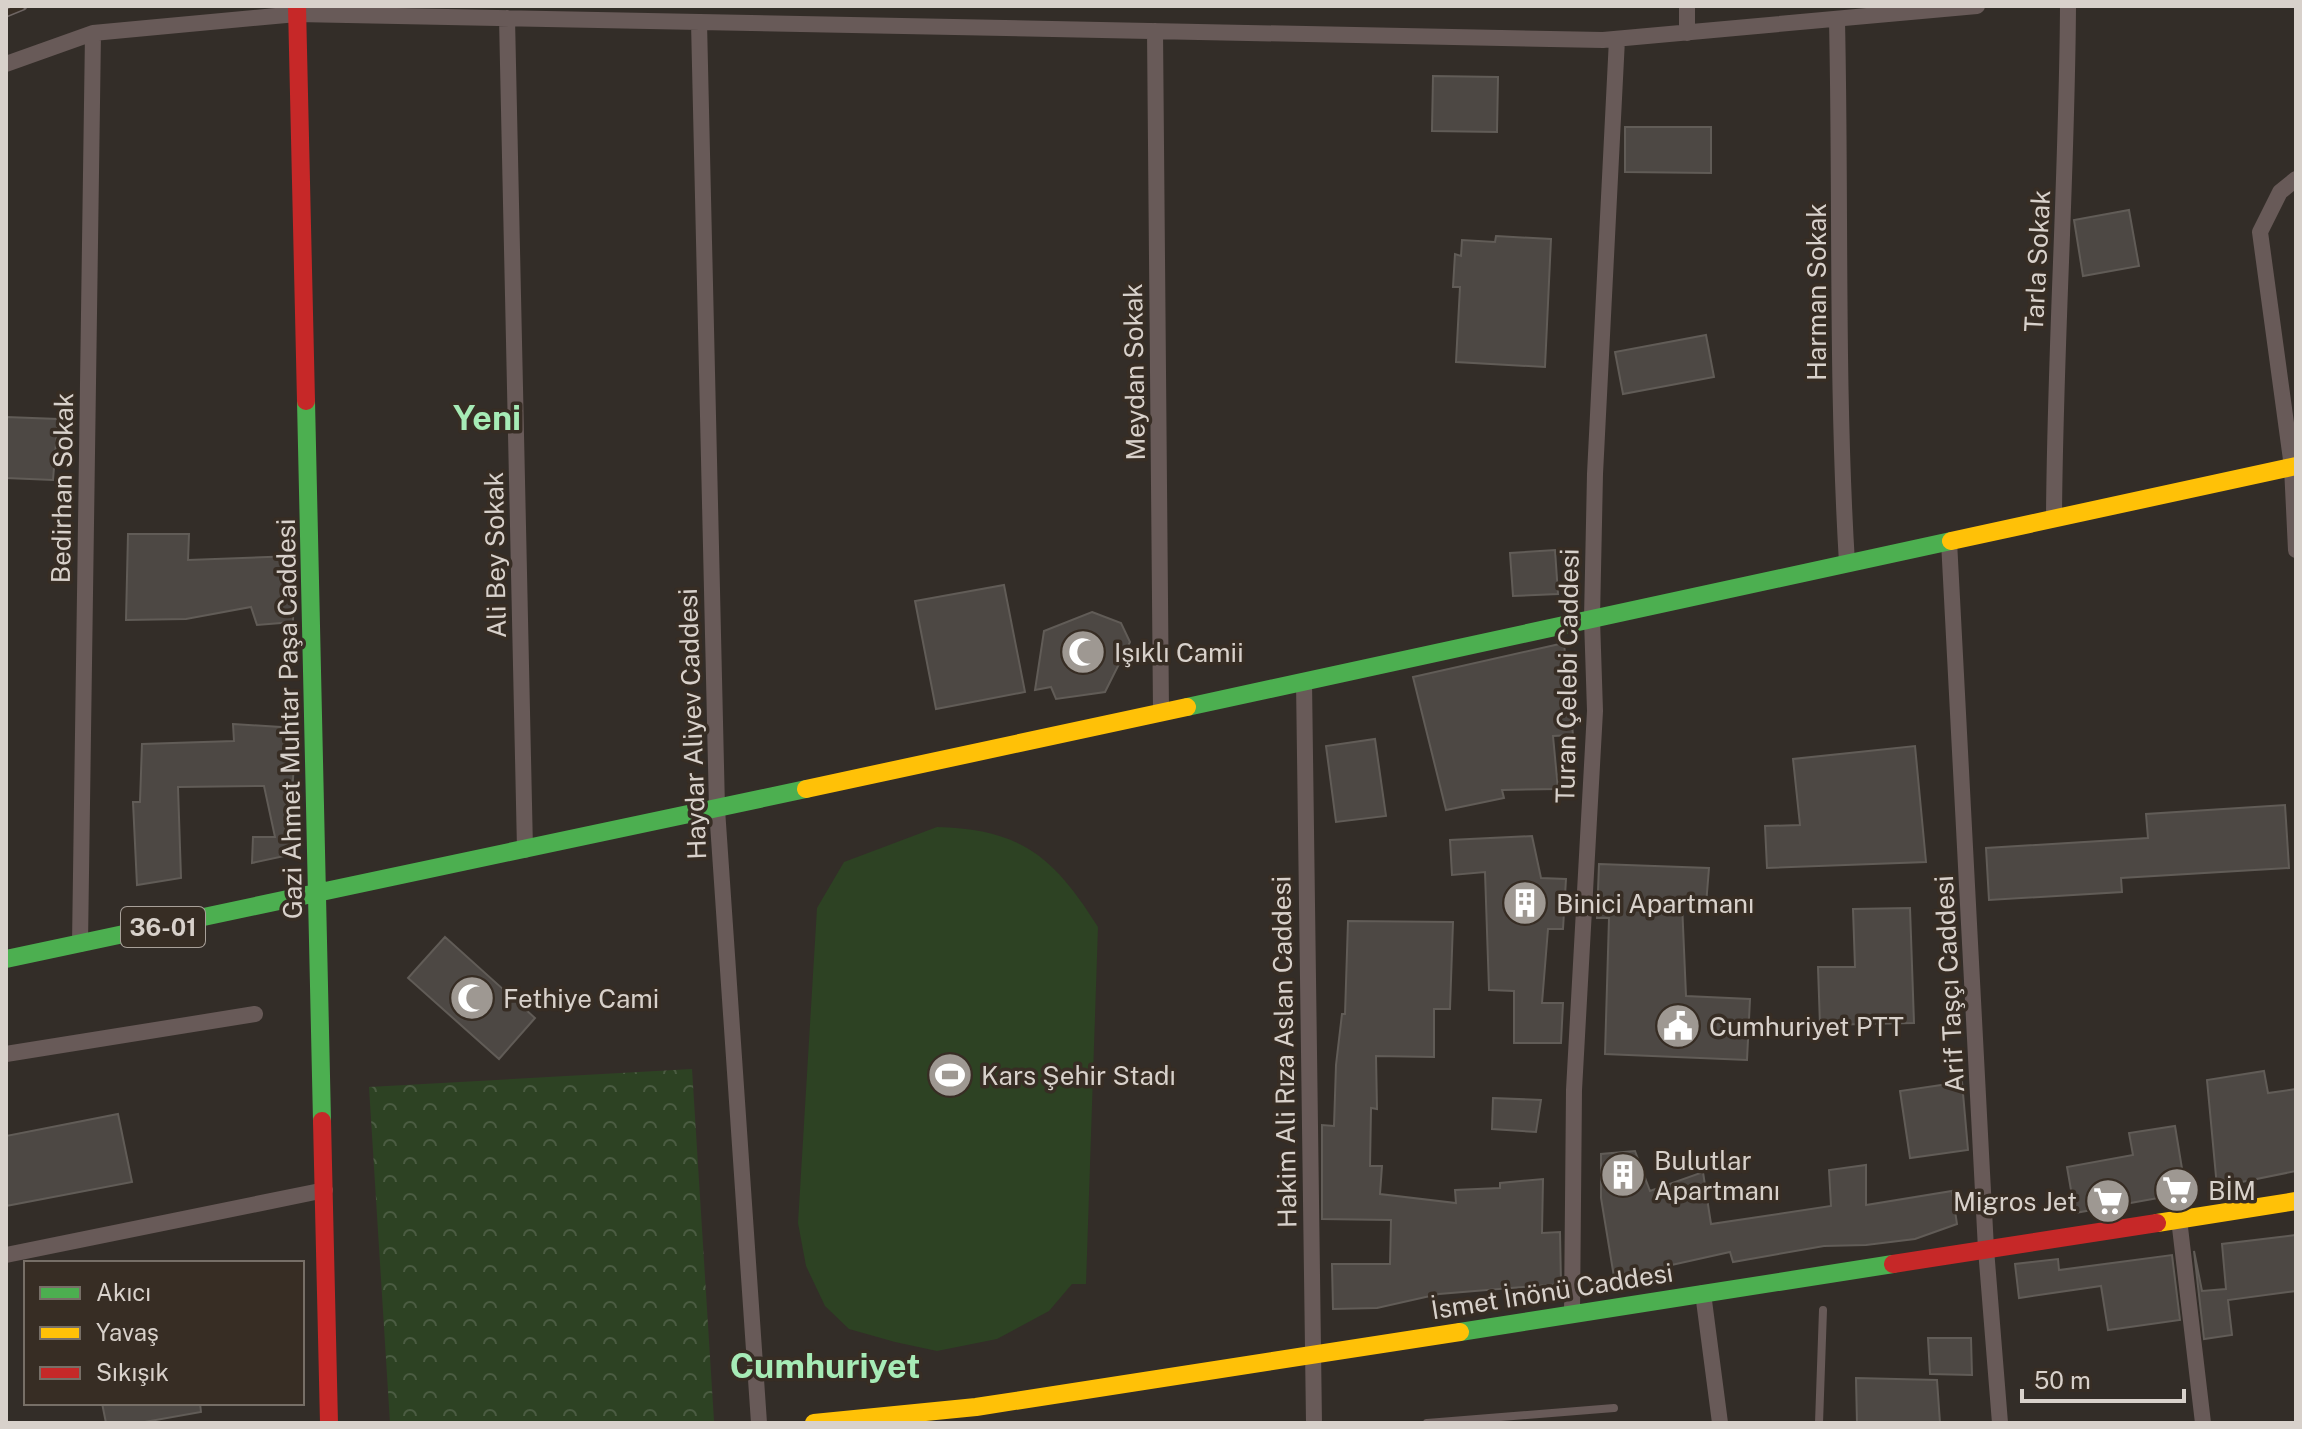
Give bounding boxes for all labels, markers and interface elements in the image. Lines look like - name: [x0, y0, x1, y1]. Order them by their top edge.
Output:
- street label: Tarla Sokak: [2018, 189, 2056, 333]
- street label: Harman Sokak: [1801, 203, 1832, 381]
- street label: Meydan Sokak: [1117, 283, 1151, 461]
- street label: Bedirhan Sokak: [45, 392, 79, 584]
- district label: Yeni: [453, 398, 521, 438]
- street label: Ali Bey Sokak: [478, 471, 512, 639]
- street label: Gazi Ahmet Muhtar Paşa Caddesi: [270, 518, 308, 920]
- street label: Turan Çelebi Caddesi: [1549, 548, 1585, 804]
- street label: Haydar Aliyev Caddesi: [672, 588, 712, 860]
- mosque icon: Işıklı Camii: [1059, 628, 1107, 676]
- place label: Işıklı Camii: [1114, 637, 1244, 668]
- street label: Arif Taşçı Caddesi: [1928, 875, 1970, 1093]
- street label: Hakim Ali Rıza Aslan Caddesi: [1265, 876, 1303, 1228]
- building icon: Binici Apartmanı: [1501, 879, 1549, 927]
- place label: Binici Apartmanı: [1556, 888, 1754, 919]
- road number: 36-01: [121, 907, 205, 947]
- mosque icon: Fethiye Cami: [448, 974, 496, 1022]
- place label: Fethiye Cami: [503, 983, 659, 1014]
- public building icon: Cumhuriyet PTT: [1654, 1002, 1702, 1050]
- place label: Cumhuriyet PTT: [1709, 1011, 1904, 1042]
- sports icon: Kars Şehir Stadı: [926, 1051, 974, 1099]
- place label: Kars Şehir Stadı: [981, 1060, 1176, 1091]
- place label: Bulutlar Apartmanı: [1654, 1145, 1780, 1206]
- building icon: Bulutlar Apartmanı: [1599, 1151, 1647, 1199]
- supermarket icon: BİM: [2153, 1166, 2201, 1214]
- place label: BİM: [2208, 1175, 2256, 1206]
- supermarket icon: Migros Jet: [2084, 1177, 2132, 1225]
- place label: Migros Jet: [1953, 1186, 2077, 1217]
- street label: İsmet İnönü Caddesi: [1429, 1257, 1675, 1325]
- legend: [24, 1261, 304, 1405]
- text: Akıcı: [96, 1278, 151, 1306]
- text: Yavaş: [96, 1318, 159, 1346]
- district label: Cumhuriyet: [730, 1346, 920, 1386]
- scale bar: [2022, 1353, 2184, 1403]
- text: Sıkışık: [96, 1358, 169, 1386]
- text: 50 m: [2034, 1366, 2091, 1394]

